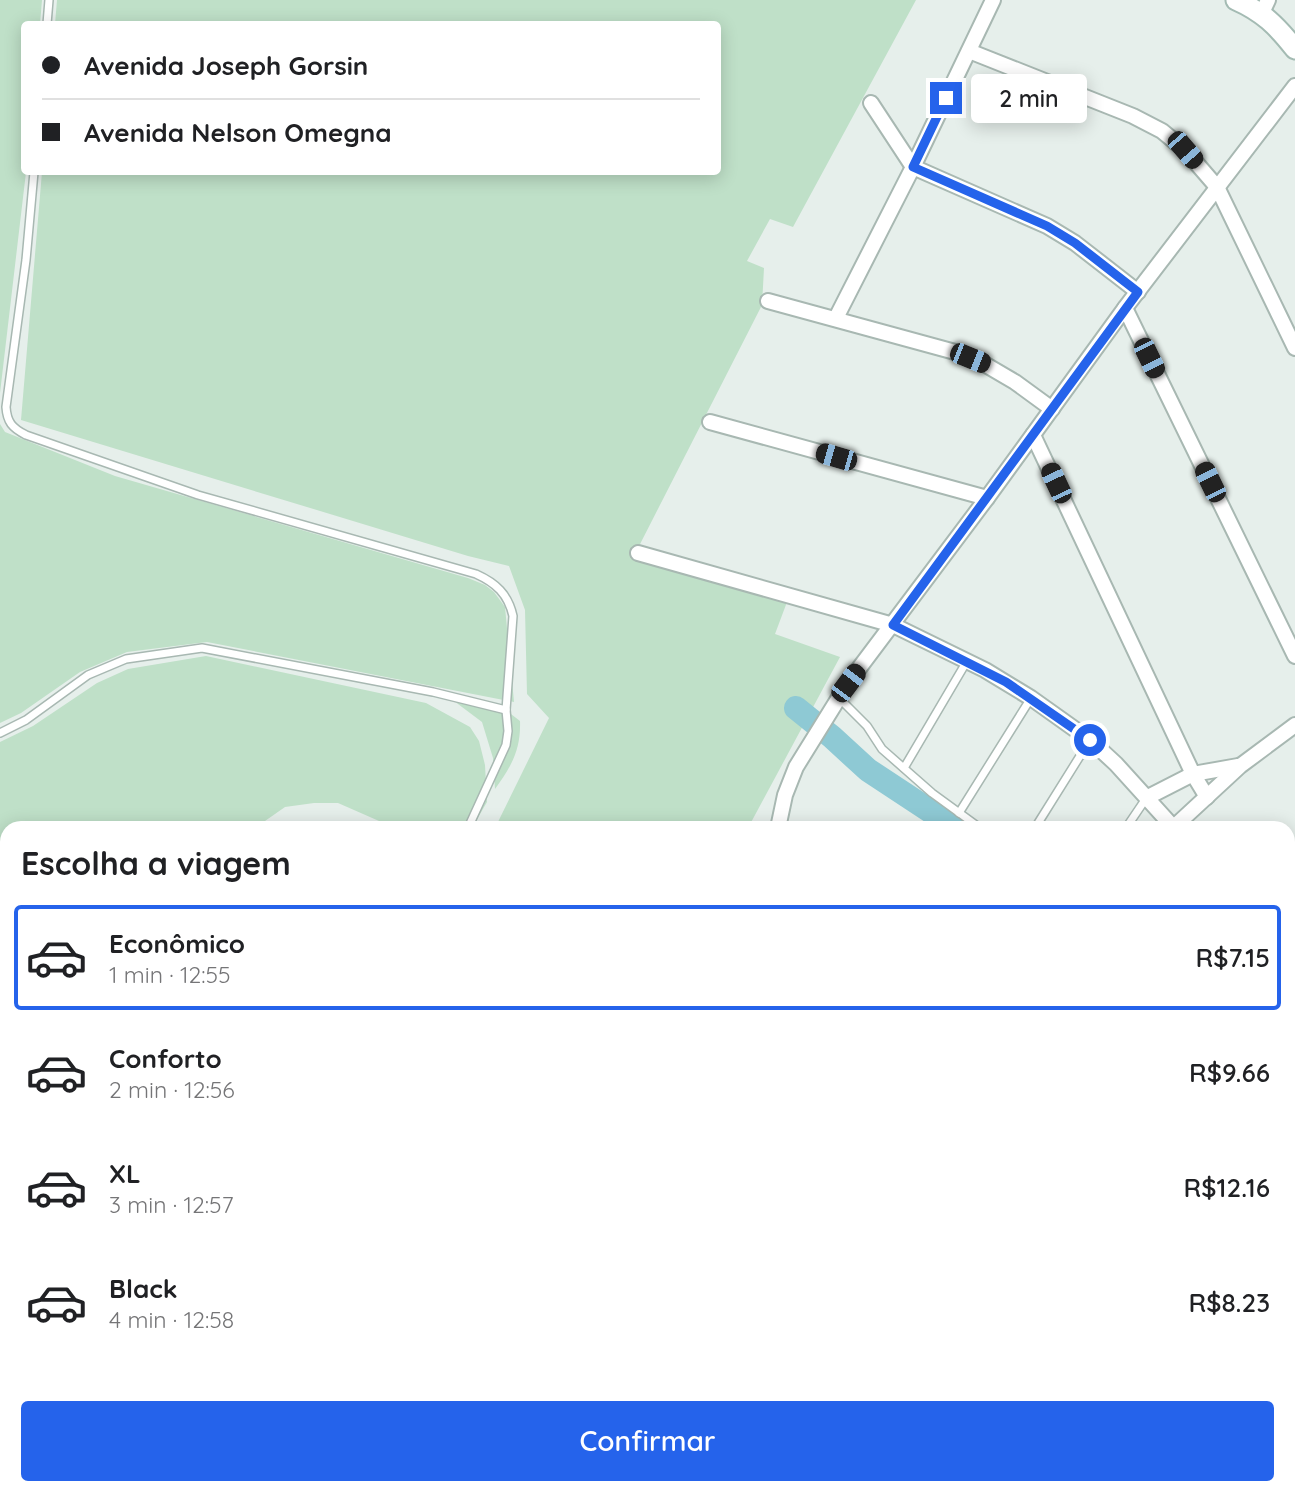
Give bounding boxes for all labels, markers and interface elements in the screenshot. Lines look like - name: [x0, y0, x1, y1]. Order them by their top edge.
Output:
- text: Avenida Joseph Gorsin: [84, 49, 368, 82]
- callout: 2 min: [970, 74, 1086, 122]
- route end: [930, 82, 962, 114]
- text: 2 min: [999, 84, 1059, 113]
- text: Avenida Nelson Omegna: [84, 116, 392, 149]
- car: [1164, 127, 1207, 173]
- car: [1131, 335, 1168, 381]
- car: [947, 340, 994, 376]
- car: [813, 441, 860, 473]
- car: [1192, 459, 1229, 505]
- car: [1038, 460, 1075, 506]
- car: [827, 660, 870, 706]
- route start: [1074, 724, 1106, 756]
- text: Escolha a viagem: [21, 843, 291, 883]
- icon: car: [25, 926, 88, 989]
- text: Econômico: [109, 927, 245, 960]
- text: R$7.15: [1196, 941, 1270, 974]
- text: 1 min · 12:55: [109, 960, 231, 989]
- icon: car: [25, 1041, 88, 1104]
- text: Conforto: [109, 1042, 222, 1075]
- text: R$9.66: [1189, 1056, 1270, 1089]
- text: 2 min · 12:56: [109, 1075, 235, 1104]
- icon: car: [25, 1156, 88, 1219]
- text: XL: [109, 1157, 141, 1190]
- text: R$12.16: [1184, 1171, 1270, 1204]
- text: 3 min · 12:57: [109, 1190, 233, 1219]
- icon: car: [25, 1271, 88, 1334]
- text: Black: [109, 1272, 178, 1305]
- text: R$8.23: [1189, 1286, 1270, 1319]
- text: 4 min · 12:58: [109, 1305, 234, 1334]
- button: Confirmar: [21, 1401, 1274, 1481]

